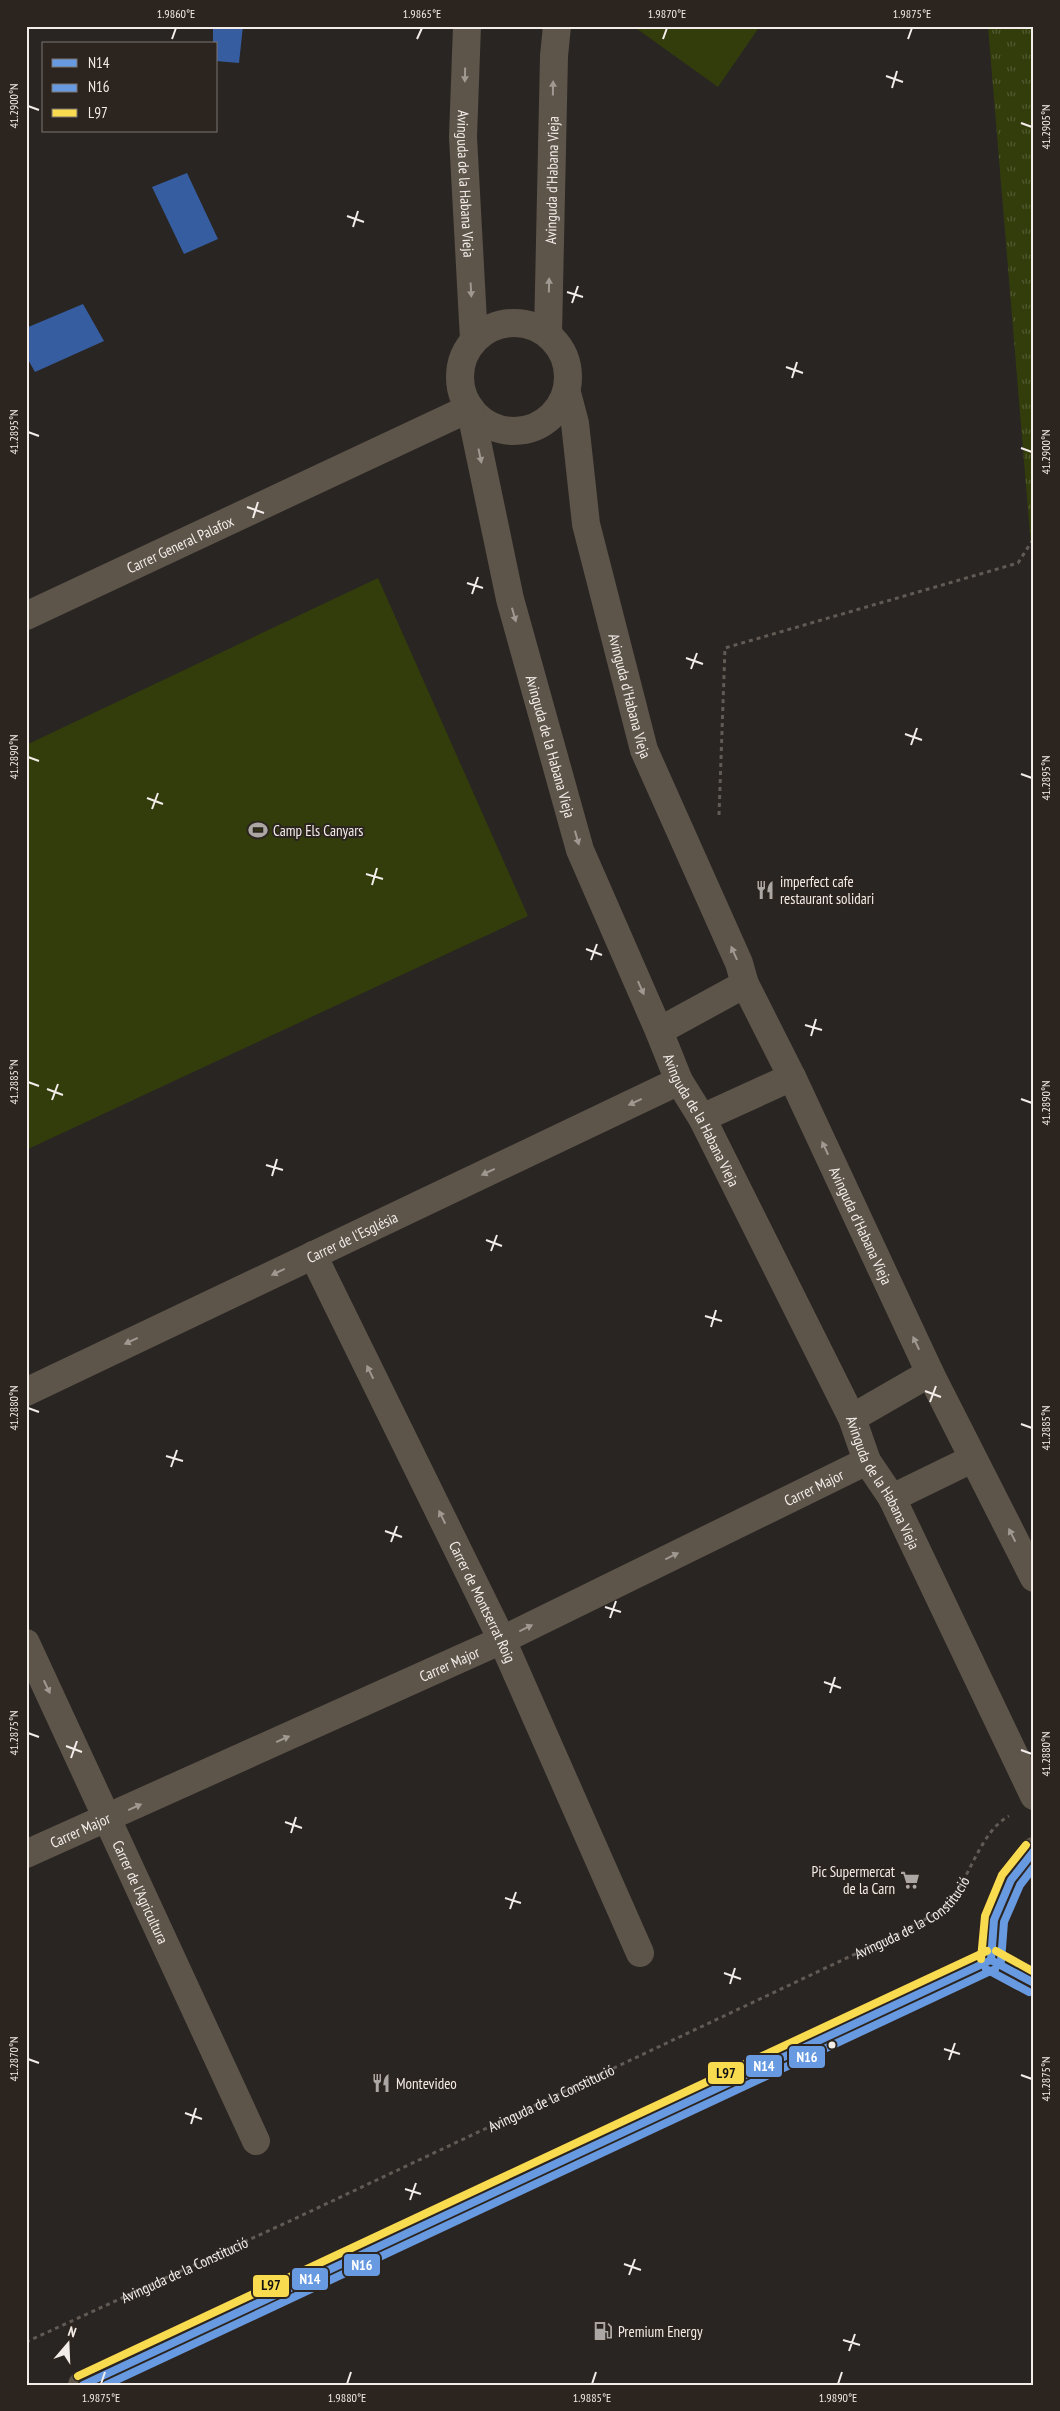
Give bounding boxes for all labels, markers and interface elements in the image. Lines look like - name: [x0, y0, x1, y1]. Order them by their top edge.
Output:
- text: 1.9860°E: [157, 6, 195, 21]
- text: 1.9865°E: [403, 6, 441, 21]
- text: 1.9870°E: [648, 6, 686, 21]
- text: 1.9875°E: [893, 6, 931, 21]
- legend: [42, 42, 218, 132]
- text: N14: [88, 53, 110, 72]
- one-way arrow: [461, 67, 469, 83]
- text: N16: [88, 77, 110, 96]
- one-way arrow: [550, 80, 558, 96]
- text: 41.2900°N: [6, 83, 21, 129]
- text: L97: [88, 103, 108, 122]
- text: 41.2905°N: [1038, 104, 1053, 150]
- street label: Avinguda de la Habana Vieja: [453, 110, 479, 258]
- street label: Avinguda d'Habana Vieja: [540, 116, 562, 244]
- one-way arrow: [545, 277, 553, 293]
- one-way arrow: [468, 282, 476, 298]
- text: 41.2895°N: [6, 409, 21, 455]
- text: 41.2900°N: [1038, 429, 1053, 475]
- one-way arrow: [476, 448, 484, 463]
- street label: Carrer General Palafox: [124, 511, 236, 577]
- one-way arrow: [511, 607, 519, 622]
- street label: Avinguda d'Habana Vieja: [605, 631, 656, 761]
- street label: Avinguda de la Habana Vieja: [522, 673, 580, 820]
- text: 41.2890°N: [6, 734, 21, 780]
- text: 41.2895°N: [1038, 755, 1053, 801]
- sports icon: Camp Els Canyars: [247, 819, 269, 841]
- place label: Camp Els Canyars: [273, 821, 363, 840]
- one-way arrow: [573, 831, 581, 846]
- place label: imperfect cafe restaurant solidari: [780, 872, 874, 908]
- restaurant icon: imperfect cafe restaurant solidari: [754, 879, 776, 901]
- one-way arrow: [730, 946, 738, 960]
- one-way arrow: [637, 981, 645, 995]
- street label: Avinguda de la Habana Vieja: [660, 1051, 744, 1189]
- text: 41.2885°N: [6, 1059, 21, 1105]
- text: 41.2890°N: [1038, 1080, 1053, 1126]
- one-way arrow: [628, 1098, 642, 1106]
- one-way arrow: [821, 1141, 829, 1155]
- street label: Avinguda d'Habana Vieja: [826, 1163, 897, 1287]
- one-way arrow: [481, 1168, 495, 1176]
- street label: Carrer de l'Església: [303, 1207, 401, 1267]
- one-way arrow: [271, 1268, 285, 1276]
- one-way arrow: [912, 1335, 920, 1350]
- one-way arrow: [124, 1337, 139, 1346]
- one-way arrow: [366, 1364, 375, 1379]
- text: 41.2880°N: [6, 1385, 21, 1431]
- text: 41.2885°N: [1038, 1405, 1053, 1451]
- street label: Avinguda de la Habana Vieja: [842, 1413, 924, 1552]
- street label: Carrer Major: [781, 1464, 847, 1510]
- one-way arrow: [438, 1510, 446, 1524]
- one-way arrow: [1008, 1528, 1016, 1542]
- street label: Carrer de Montserrat Roig: [445, 1538, 520, 1665]
- one-way arrow: [665, 1552, 679, 1560]
- one-way arrow: [519, 1624, 533, 1632]
- street label: Carrer Major: [416, 1642, 483, 1686]
- one-way arrow: [43, 1680, 51, 1694]
- text: 41.2875°N: [6, 1710, 21, 1756]
- text: 41.2880°N: [1038, 1731, 1053, 1777]
- one-way arrow: [276, 1735, 290, 1743]
- one-way arrow: [128, 1802, 142, 1810]
- street label: Carrer Major: [47, 1808, 114, 1852]
- street label: Carrer de l'Agricultura: [109, 1837, 173, 1947]
- place label: Pic Supermercat de la Carn: [811, 1862, 895, 1898]
- supermarket icon: Pic Supermercat de la Carn: [899, 1869, 921, 1891]
- street label: Avinguda de la Constitució: [851, 1873, 973, 1963]
- text: 41.2870°N: [6, 2036, 21, 2082]
- unlabelled marker: [827, 2040, 837, 2050]
- line badge: N16: [788, 2045, 826, 2069]
- text: N16: [797, 2048, 818, 2066]
- line badge: N14: [745, 2054, 783, 2078]
- text: 41.2875°N: [1038, 2056, 1053, 2102]
- text: N14: [754, 2057, 775, 2075]
- street label: Avinguda de la Constitució: [485, 2060, 617, 2136]
- line badge: L97: [707, 2061, 745, 2085]
- text: L97: [716, 2064, 736, 2082]
- restaurant icon: Montevideo: [370, 2072, 392, 2094]
- place label: Montevideo: [396, 2074, 457, 2093]
- street label: Avinguda de la Constitució: [118, 2232, 251, 2307]
- line badge: N16: [343, 2253, 381, 2277]
- text: N16: [352, 2256, 373, 2274]
- line badge: N14: [291, 2267, 329, 2291]
- text: N14: [300, 2270, 321, 2288]
- line badge: L97: [252, 2274, 290, 2298]
- text: L97: [261, 2276, 281, 2294]
- north arrow: [42, 2318, 92, 2368]
- fuel station icon: Premium Energy: [592, 2320, 614, 2342]
- text: N: [66, 2322, 79, 2341]
- place label: Premium Energy: [618, 2322, 703, 2341]
- text: 1.9875°E: [82, 2390, 120, 2405]
- text: 1.9880°E: [328, 2390, 366, 2405]
- text: 1.9885°E: [573, 2390, 611, 2405]
- text: 1.9890°E: [819, 2390, 857, 2405]

